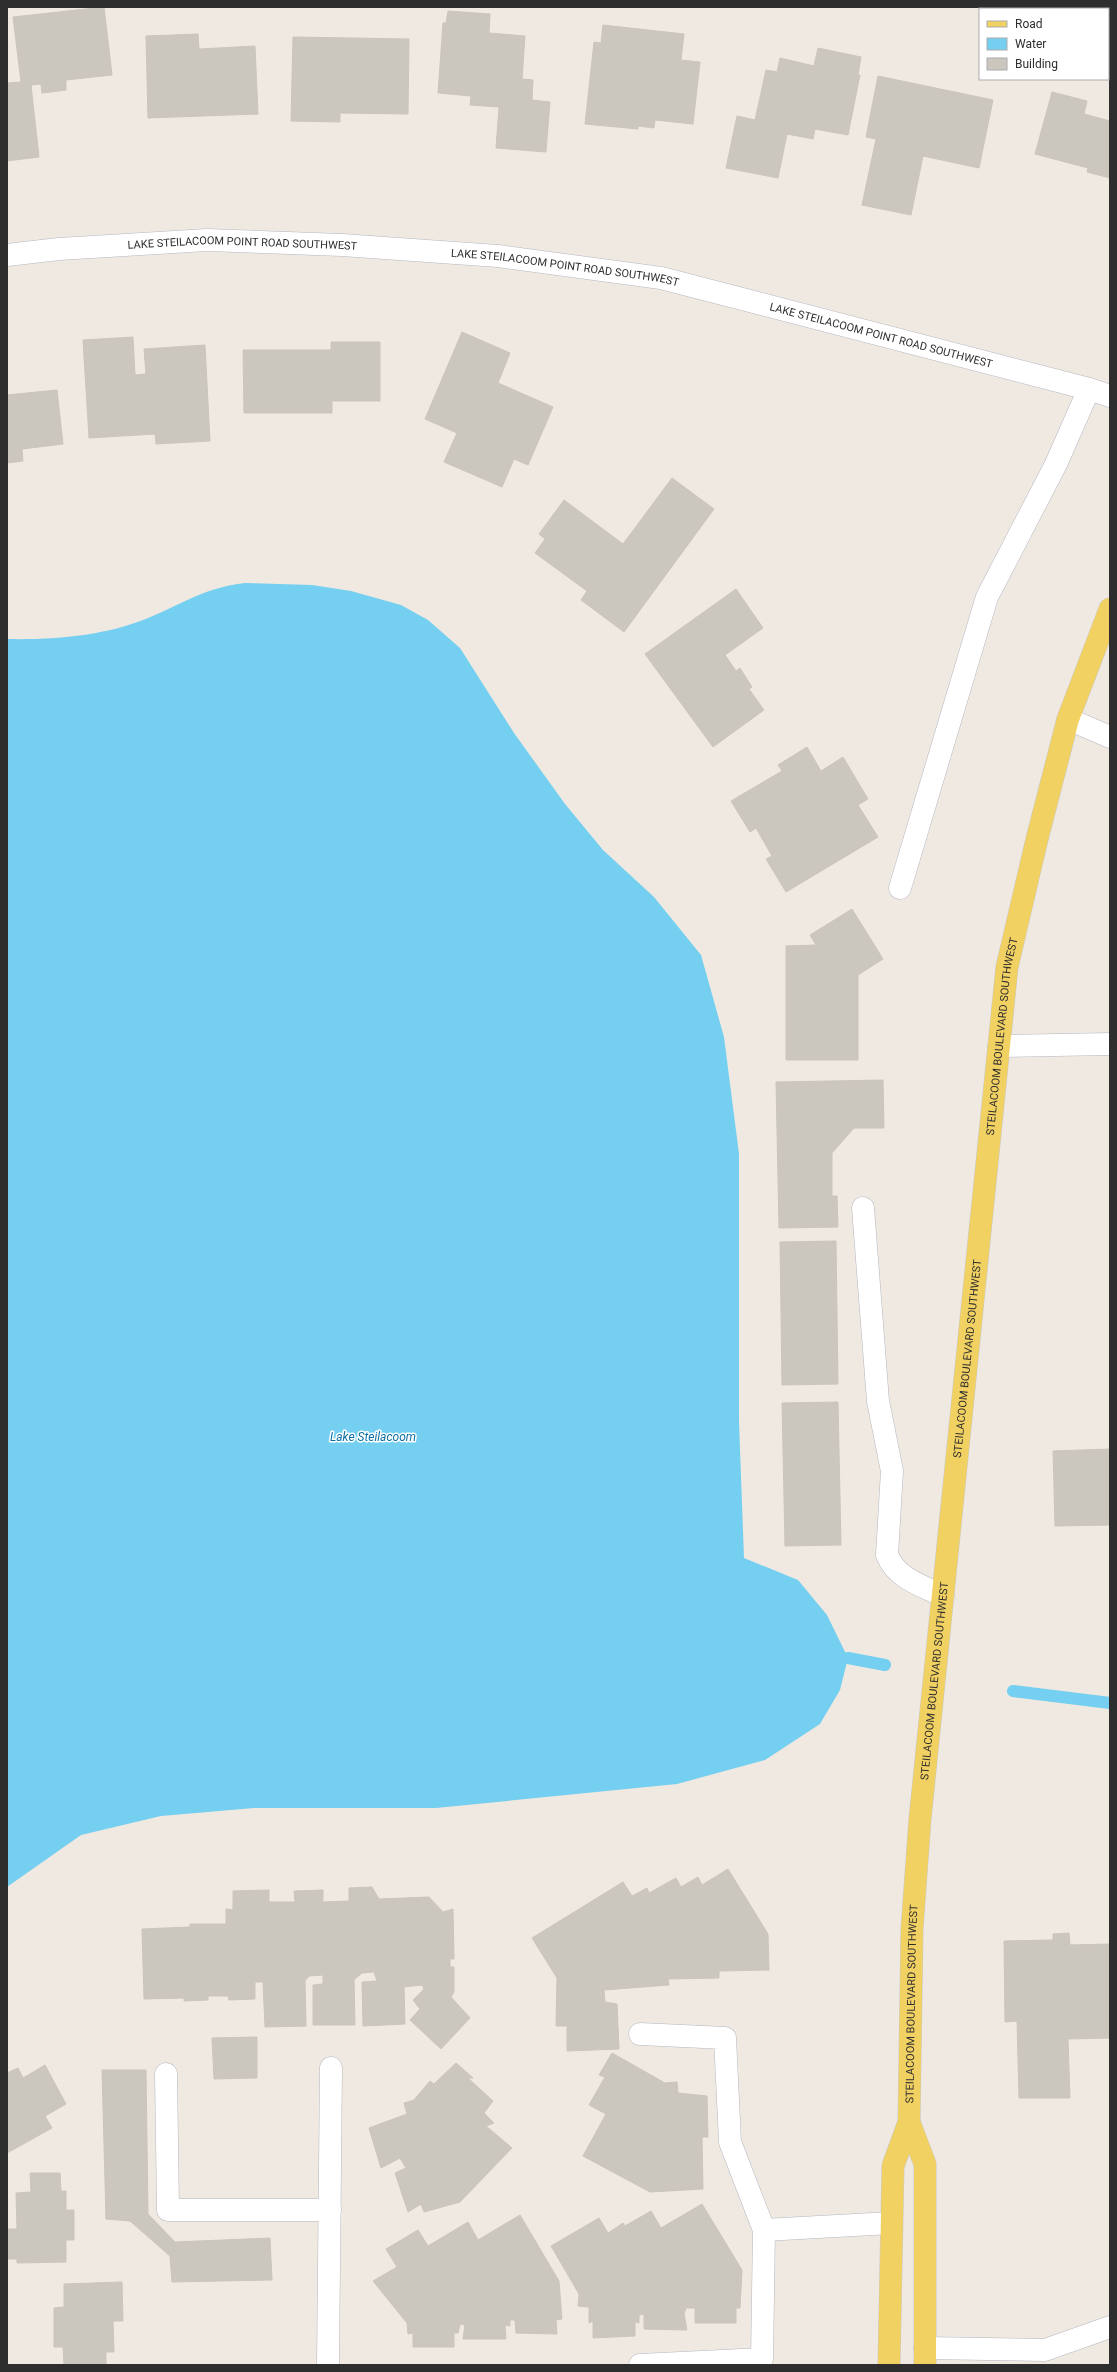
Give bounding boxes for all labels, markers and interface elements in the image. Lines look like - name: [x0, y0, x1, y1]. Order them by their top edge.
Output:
- legend: [979, 8, 1109, 80]
- text: Road: [1015, 17, 1043, 31]
- text: Water: [1015, 37, 1046, 51]
- text: Building: [1015, 57, 1058, 71]
- street label: LAKE STEILACOOM POINT ROAD SOUTHWEST: [127, 234, 358, 253]
- street label: LAKE STEILACOOM POINT ROAD SOUTHWEST: [451, 247, 681, 289]
- street label: LAKE STEILACOOM POINT ROAD SOUTHWEST: [768, 300, 994, 371]
- street label: STEILACOOM BOULEVARD SOUTHWEST: [984, 936, 1021, 1136]
- street label: STEILACOOM BOULEVARD SOUTHWEST: [951, 1258, 984, 1458]
- water label: Lake Steilacoom: [330, 1430, 416, 1444]
- street label: STEILACOOM BOULEVARD SOUTHWEST: [918, 1581, 951, 1781]
- street label: STEILACOOM BOULEVARD SOUTHWEST: [903, 1903, 921, 2104]

